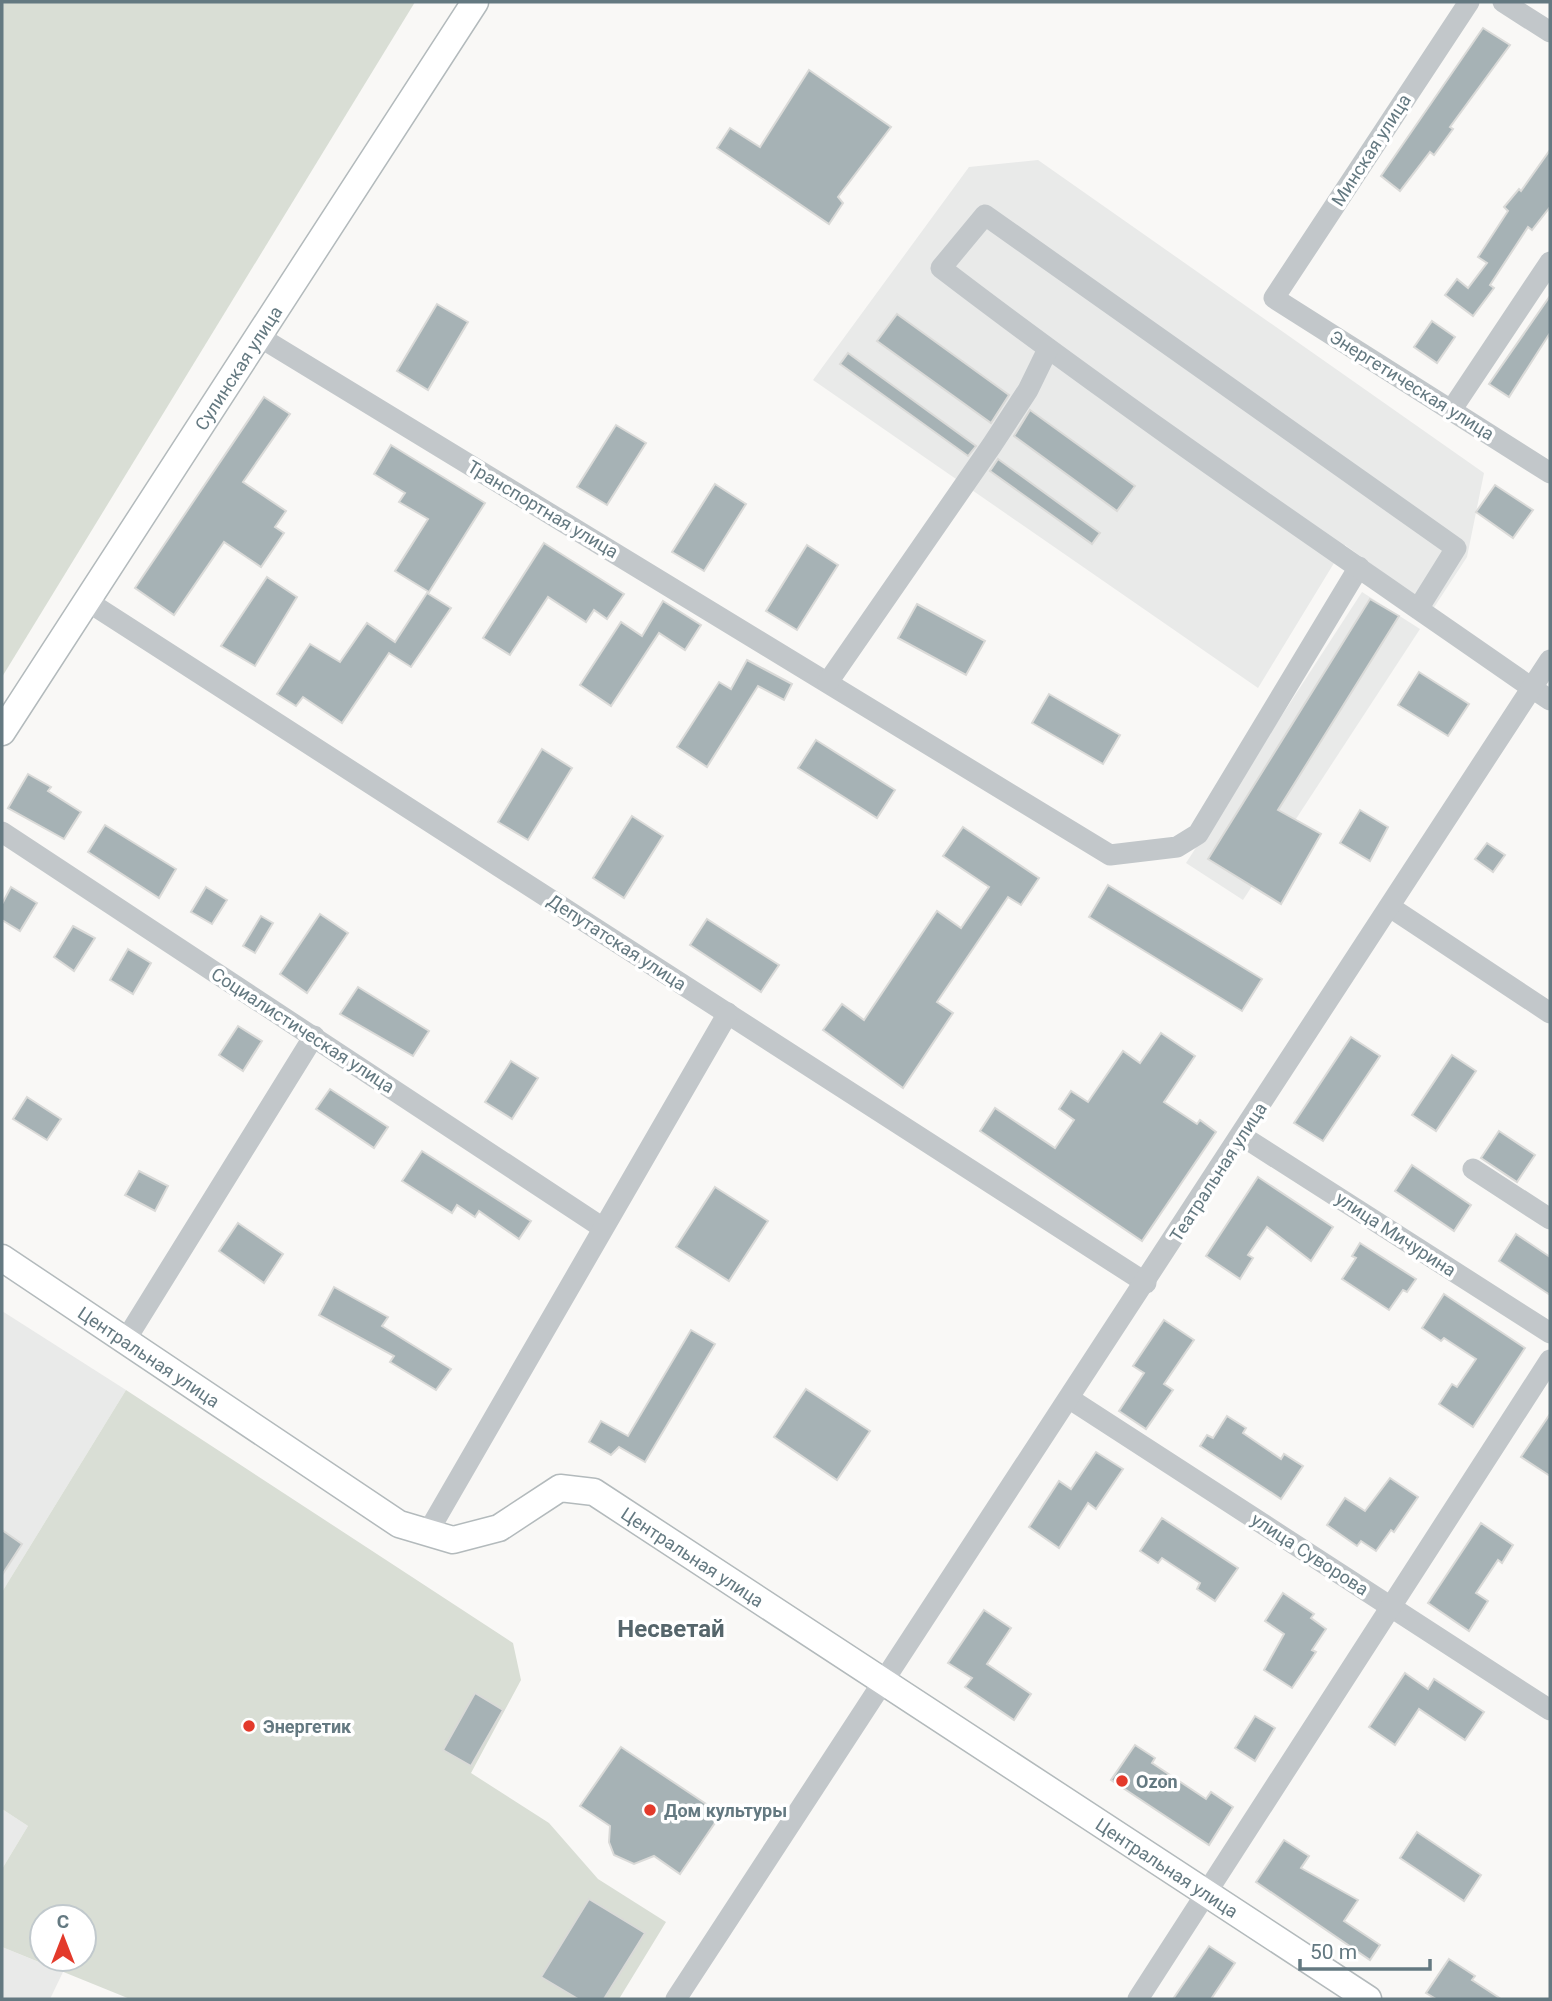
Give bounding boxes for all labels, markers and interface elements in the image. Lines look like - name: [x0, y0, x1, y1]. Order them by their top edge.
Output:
- street label: Минская улица: [1327, 90, 1415, 210]
- street label: Сулинская улица: [190, 302, 286, 434]
- street label: Энергетическая улица: [1326, 326, 1498, 444]
- street label: Транспортная улица: [464, 456, 622, 562]
- street label: Депутатская улица: [544, 889, 690, 995]
- street label: Социалистическая улица: [207, 963, 399, 1097]
- street label: Театральная улица: [1165, 1098, 1271, 1246]
- street label: улица Мичурина: [1332, 1187, 1460, 1281]
- street label: Центральная улица: [74, 1302, 224, 1411]
- street label: Центральная улица: [618, 1502, 768, 1611]
- street label: улица Суворова: [1248, 1508, 1372, 1600]
- district label: Несветай: [617, 1615, 725, 1643]
- place label: Энергетик: [263, 1716, 352, 1737]
- marker: Энергетик: [241, 1718, 257, 1734]
- place label: Ozon: [1136, 1771, 1178, 1792]
- marker: Ozon: [1114, 1773, 1130, 1789]
- place label: Дом культуры: [664, 1800, 787, 1821]
- marker: Дом культуры: [642, 1802, 658, 1818]
- street label: Центральная улица: [1092, 1813, 1242, 1922]
- north arrow: [28, 1903, 98, 1973]
- text: С: [57, 1910, 69, 1933]
- scale bar: [1300, 1927, 1430, 1971]
- text: 50 m: [1310, 1940, 1357, 1964]

